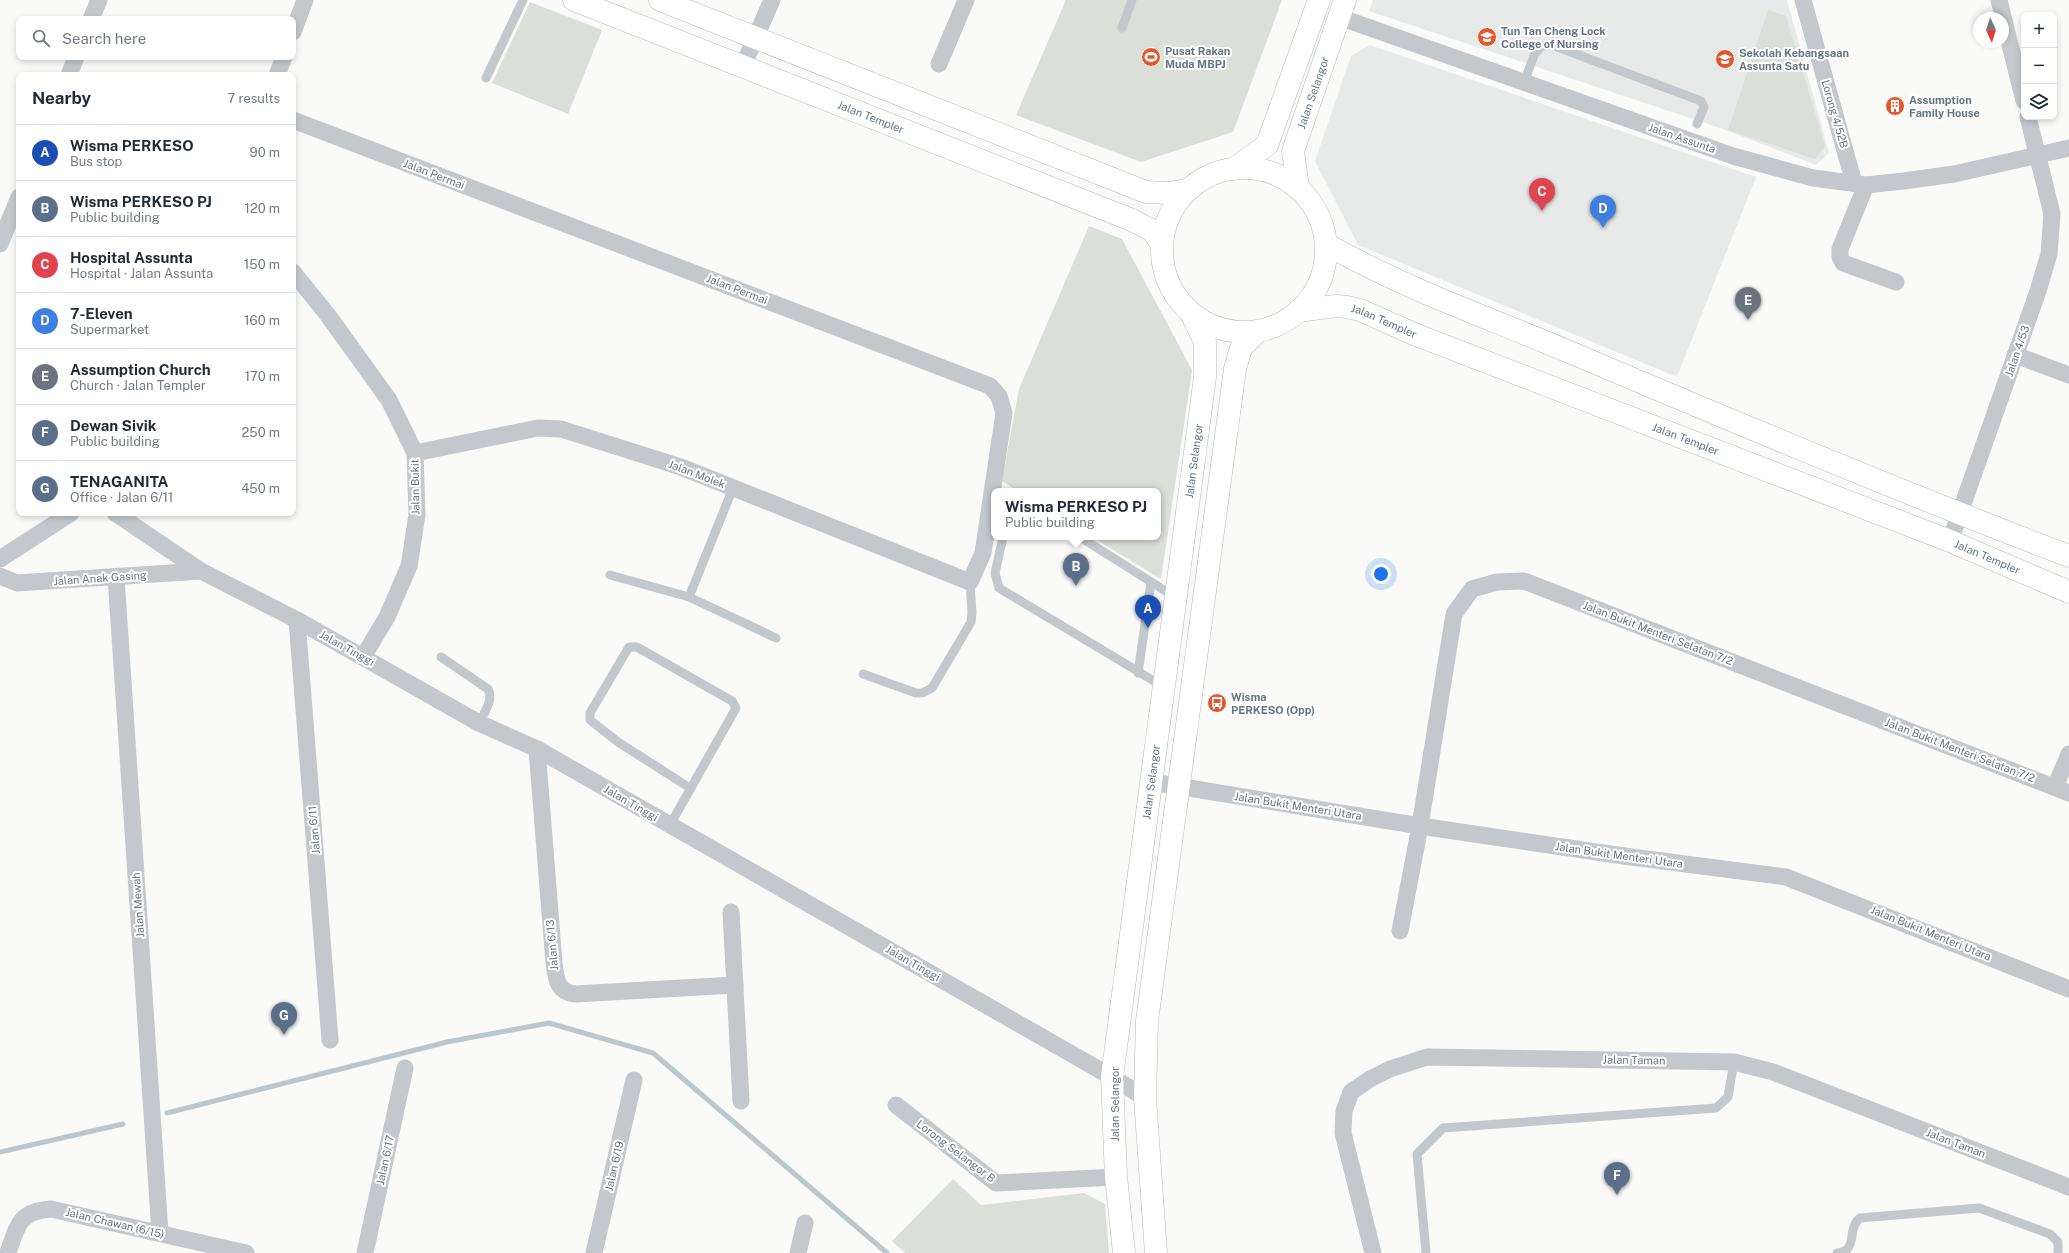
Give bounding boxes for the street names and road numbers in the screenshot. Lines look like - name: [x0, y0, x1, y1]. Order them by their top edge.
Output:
- street label: Jalan Selangor: [1295, 55, 1331, 130]
- street label: Lorong 4/52B: [1820, 79, 1850, 149]
- street label: Jalan Templer: [836, 98, 906, 136]
- street label: Jalan Assunta: [1647, 121, 1717, 155]
- street label: Jalan Permai: [402, 157, 466, 191]
- street label: Jalan Permai: [705, 272, 769, 306]
- street label: Jalan Templer: [1350, 302, 1418, 340]
- street label: Jalan 4/53: [2003, 324, 2031, 378]
- street label: Jalan Templer: [1651, 421, 1721, 457]
- street label: Jalan Selangor: [1183, 423, 1205, 499]
- street label: Jalan Molek: [667, 458, 727, 490]
- street label: Jalan Bukit: [409, 459, 421, 515]
- street label: Jalan Templer: [1953, 538, 2022, 576]
- street label: Jalan Anak Gasing: [53, 569, 147, 587]
- street label: Jalan Bukit Menteri Selatan 7/2: [1581, 599, 1735, 667]
- street label: Jalan Tinggi: [318, 628, 376, 668]
- street label: Jalan Bukit Menteri Selatan 7/2: [1883, 716, 2037, 784]
- street label: Jalan Selangor: [1140, 744, 1162, 820]
- street label: Jalan Tinggi: [602, 783, 660, 823]
- street label: Jalan Bukit Menteri Utara: [1233, 790, 1363, 822]
- street label: Jalan 6/11: [306, 805, 322, 855]
- street label: Jalan Bukit Menteri Utara: [1554, 840, 1684, 870]
- street label: Jalan Mewah: [130, 872, 146, 938]
- street label: Jalan Bukit Menteri Utara: [1869, 903, 1993, 963]
- street label: Jalan 6/13: [544, 919, 560, 971]
- street label: Jalan Tinggi: [884, 943, 942, 983]
- street label: Jalan Taman: [1603, 1053, 1665, 1067]
- street label: Jalan Selangor: [1109, 1066, 1121, 1142]
- street label: Lorong Selangor B: [914, 1118, 998, 1184]
- street label: Jalan Taman: [1925, 1126, 1987, 1160]
- street label: Jalan 6/17: [374, 1134, 396, 1186]
- street label: Jalan 6/19: [602, 1140, 626, 1192]
- street label: Jalan Chawan (6/15): [64, 1206, 166, 1240]

